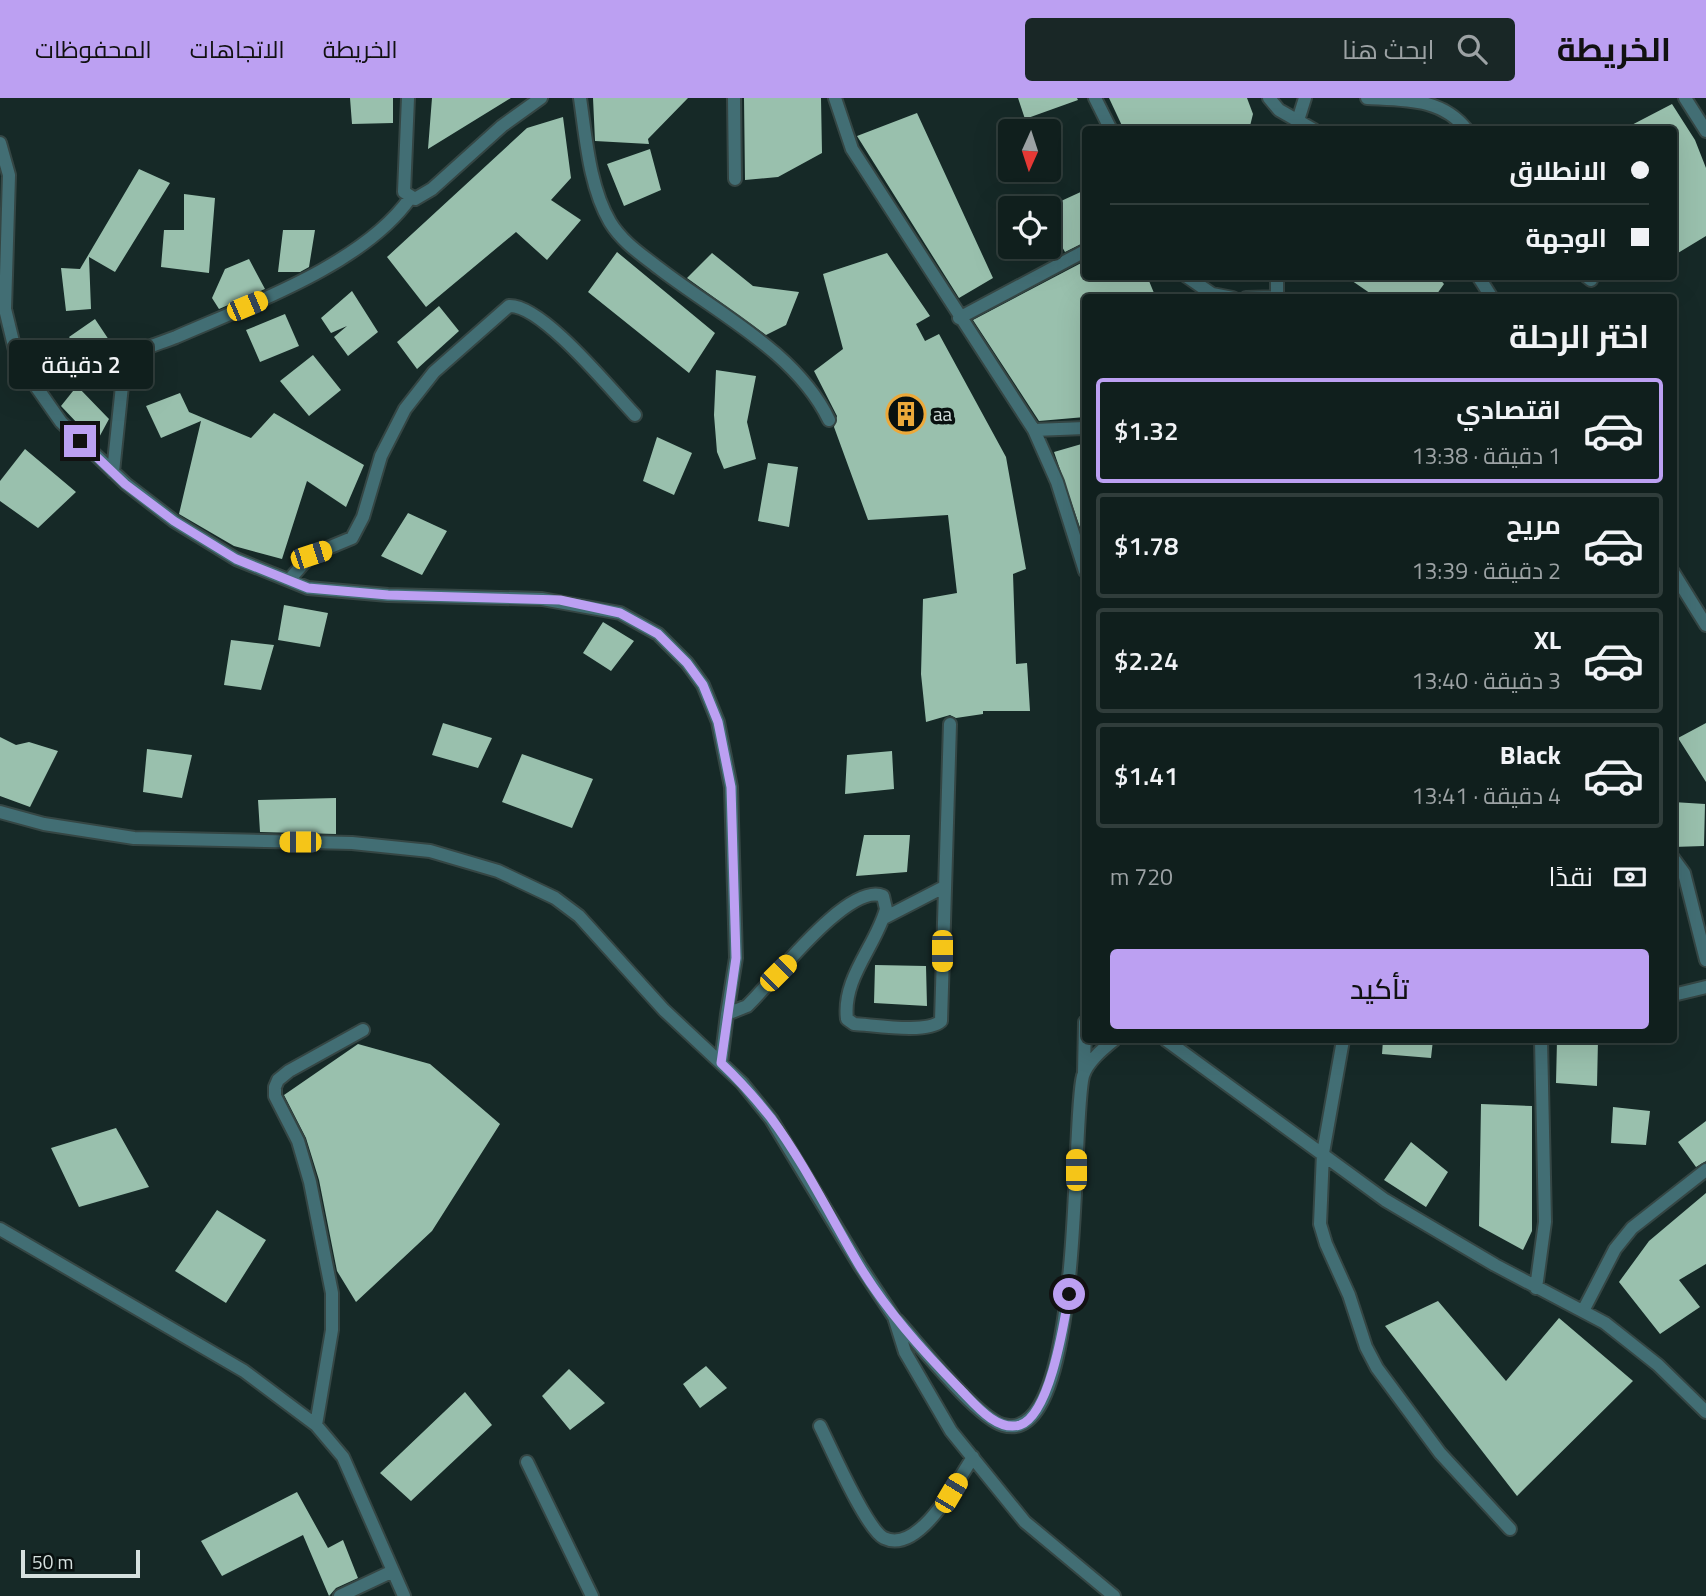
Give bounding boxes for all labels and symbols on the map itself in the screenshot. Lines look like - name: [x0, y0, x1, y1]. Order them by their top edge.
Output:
- north arrow: [998, 119, 1060, 182]
- car: [224, 288, 271, 324]
- callout: 2 دقيقة: [8, 340, 152, 388]
- building icon: aa: [885, 393, 927, 435]
- place label: aa: [933, 399, 953, 428]
- route end: [64, 425, 96, 457]
- car: [288, 539, 335, 571]
- car: [280, 832, 322, 853]
- car: [932, 930, 953, 972]
- car: [756, 951, 801, 995]
- car: [1066, 1149, 1087, 1191]
- route start: [1053, 1278, 1085, 1310]
- car: [932, 1470, 971, 1516]
- scale bar: [21, 1547, 140, 1579]

